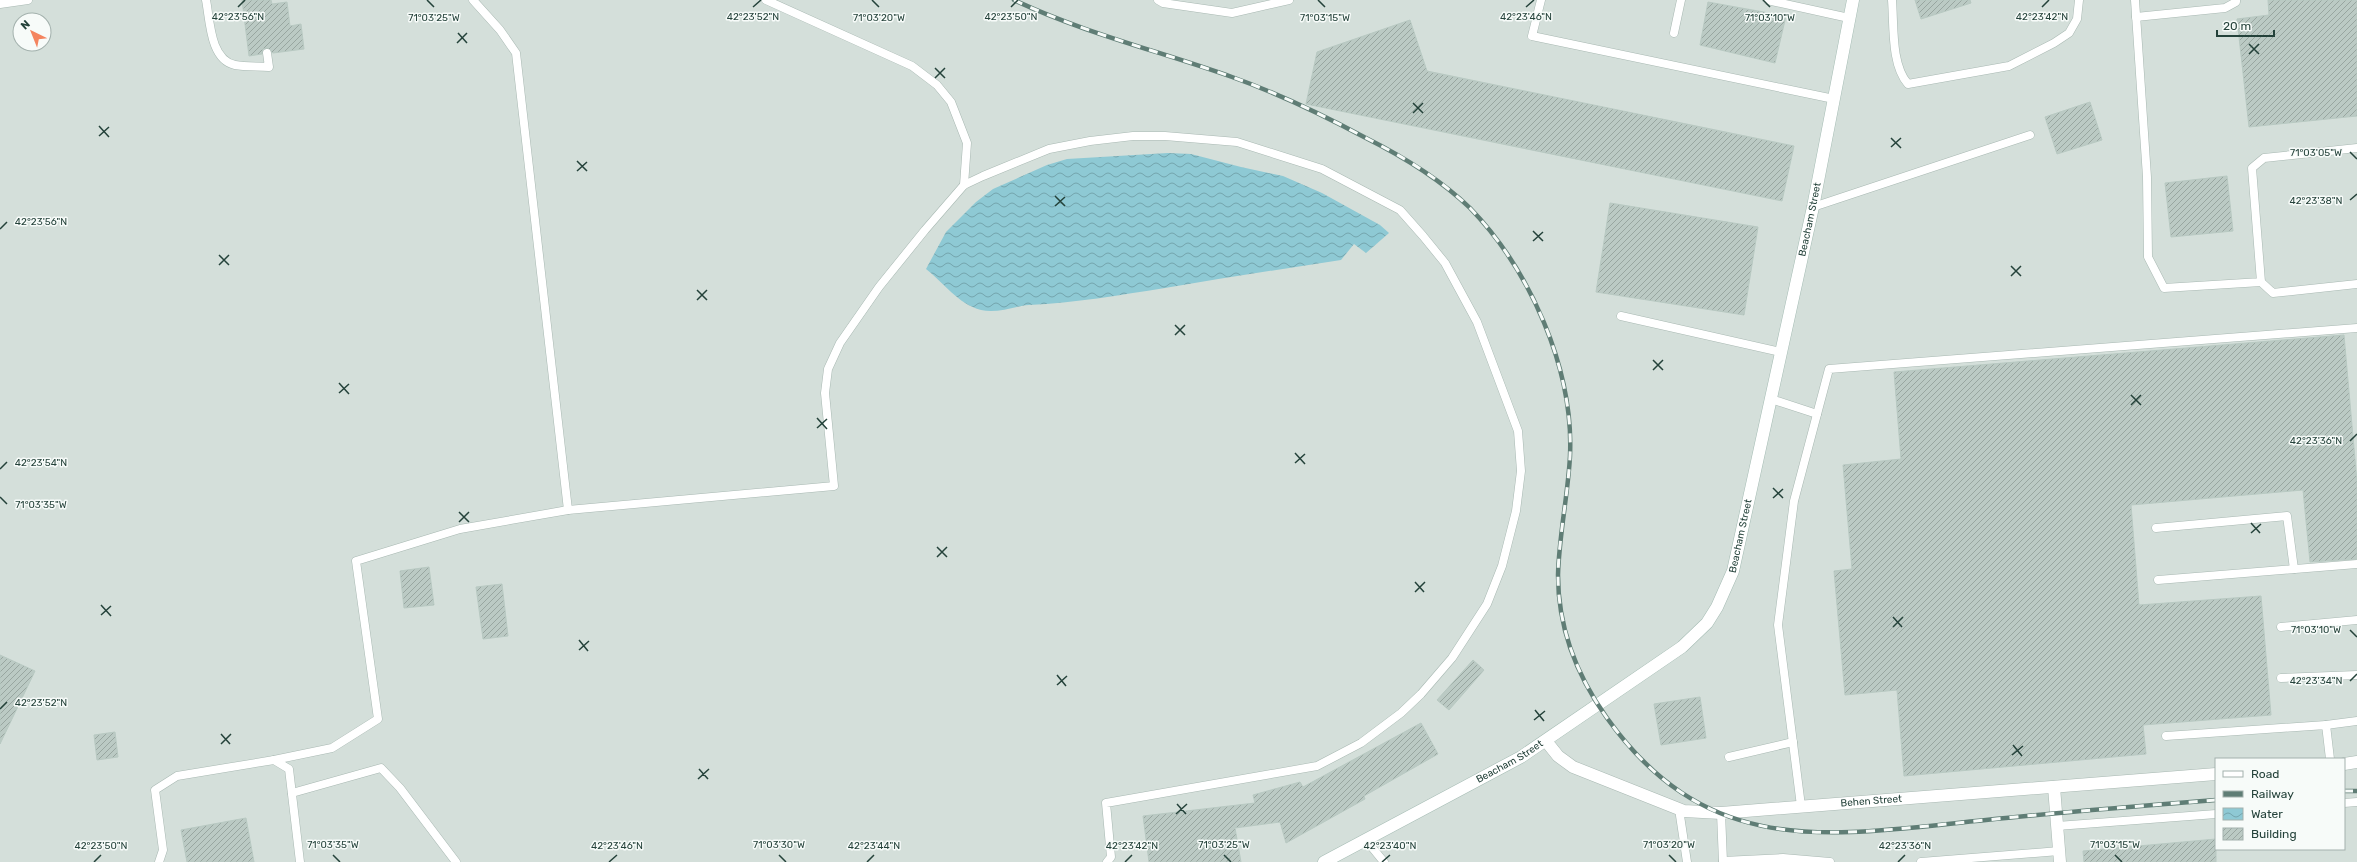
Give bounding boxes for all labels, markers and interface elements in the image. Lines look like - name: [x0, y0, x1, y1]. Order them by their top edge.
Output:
- text: 42°23'56"N: [212, 11, 264, 23]
- text: 42°23'52"N: [727, 11, 779, 23]
- text: 42°23'50"N: [985, 11, 1038, 23]
- text: 42°23'46"N: [1500, 11, 1552, 23]
- text: 42°23'42"N: [2016, 11, 2068, 23]
- north arrow: [12, 12, 52, 52]
- text: 71°03'25"W: [408, 12, 460, 24]
- text: 71°03'20"W: [853, 12, 905, 24]
- text: 71°03'15"W: [1300, 12, 1350, 24]
- text: 71°03'10"W: [1745, 12, 1795, 24]
- scale bar: [2217, 12, 2274, 38]
- text: N: [18, 18, 33, 33]
- text: 20 m: [2223, 19, 2251, 33]
- text: 71°03'05"W: [2290, 147, 2342, 159]
- street label: Beacham Street: [1796, 181, 1824, 258]
- text: 42°23'38"N: [2289, 195, 2343, 207]
- text: 42°23'56"N: [15, 216, 67, 228]
- text: 42°23'36"N: [2290, 435, 2342, 447]
- text: 42°23'54"N: [15, 457, 67, 469]
- street label: Beacham Street: [1727, 498, 1755, 574]
- text: 71°03'35"W: [15, 499, 67, 511]
- text: 71°03'10"W: [2291, 624, 2341, 636]
- text: 42°23'34"N: [2290, 675, 2342, 687]
- text: 42°23'52"N: [15, 697, 67, 709]
- street label: Beacham Street: [1474, 738, 1545, 786]
- legend: [2215, 758, 2345, 850]
- text: Road: [2251, 767, 2279, 781]
- text: Railway: [2251, 787, 2294, 801]
- street label: Behen Street: [1840, 793, 1902, 810]
- text: Water: [2251, 807, 2283, 821]
- text: Building: [2251, 827, 2297, 841]
- text: 71°03'35"W: [307, 839, 359, 851]
- text: 71°03'30"W: [753, 839, 805, 851]
- text: 71°03'25"W: [1198, 839, 1250, 851]
- text: 71°03'20"W: [1643, 839, 1695, 851]
- text: 71°03'15"W: [2090, 839, 2140, 851]
- text: 42°23'50"N: [75, 840, 128, 852]
- text: 42°23'46"N: [591, 840, 643, 852]
- text: 42°23'44"N: [848, 840, 900, 852]
- text: 42°23'42"N: [1106, 840, 1158, 852]
- text: 42°23'40"N: [1364, 840, 1416, 852]
- text: 42°23'36"N: [1879, 840, 1931, 852]

